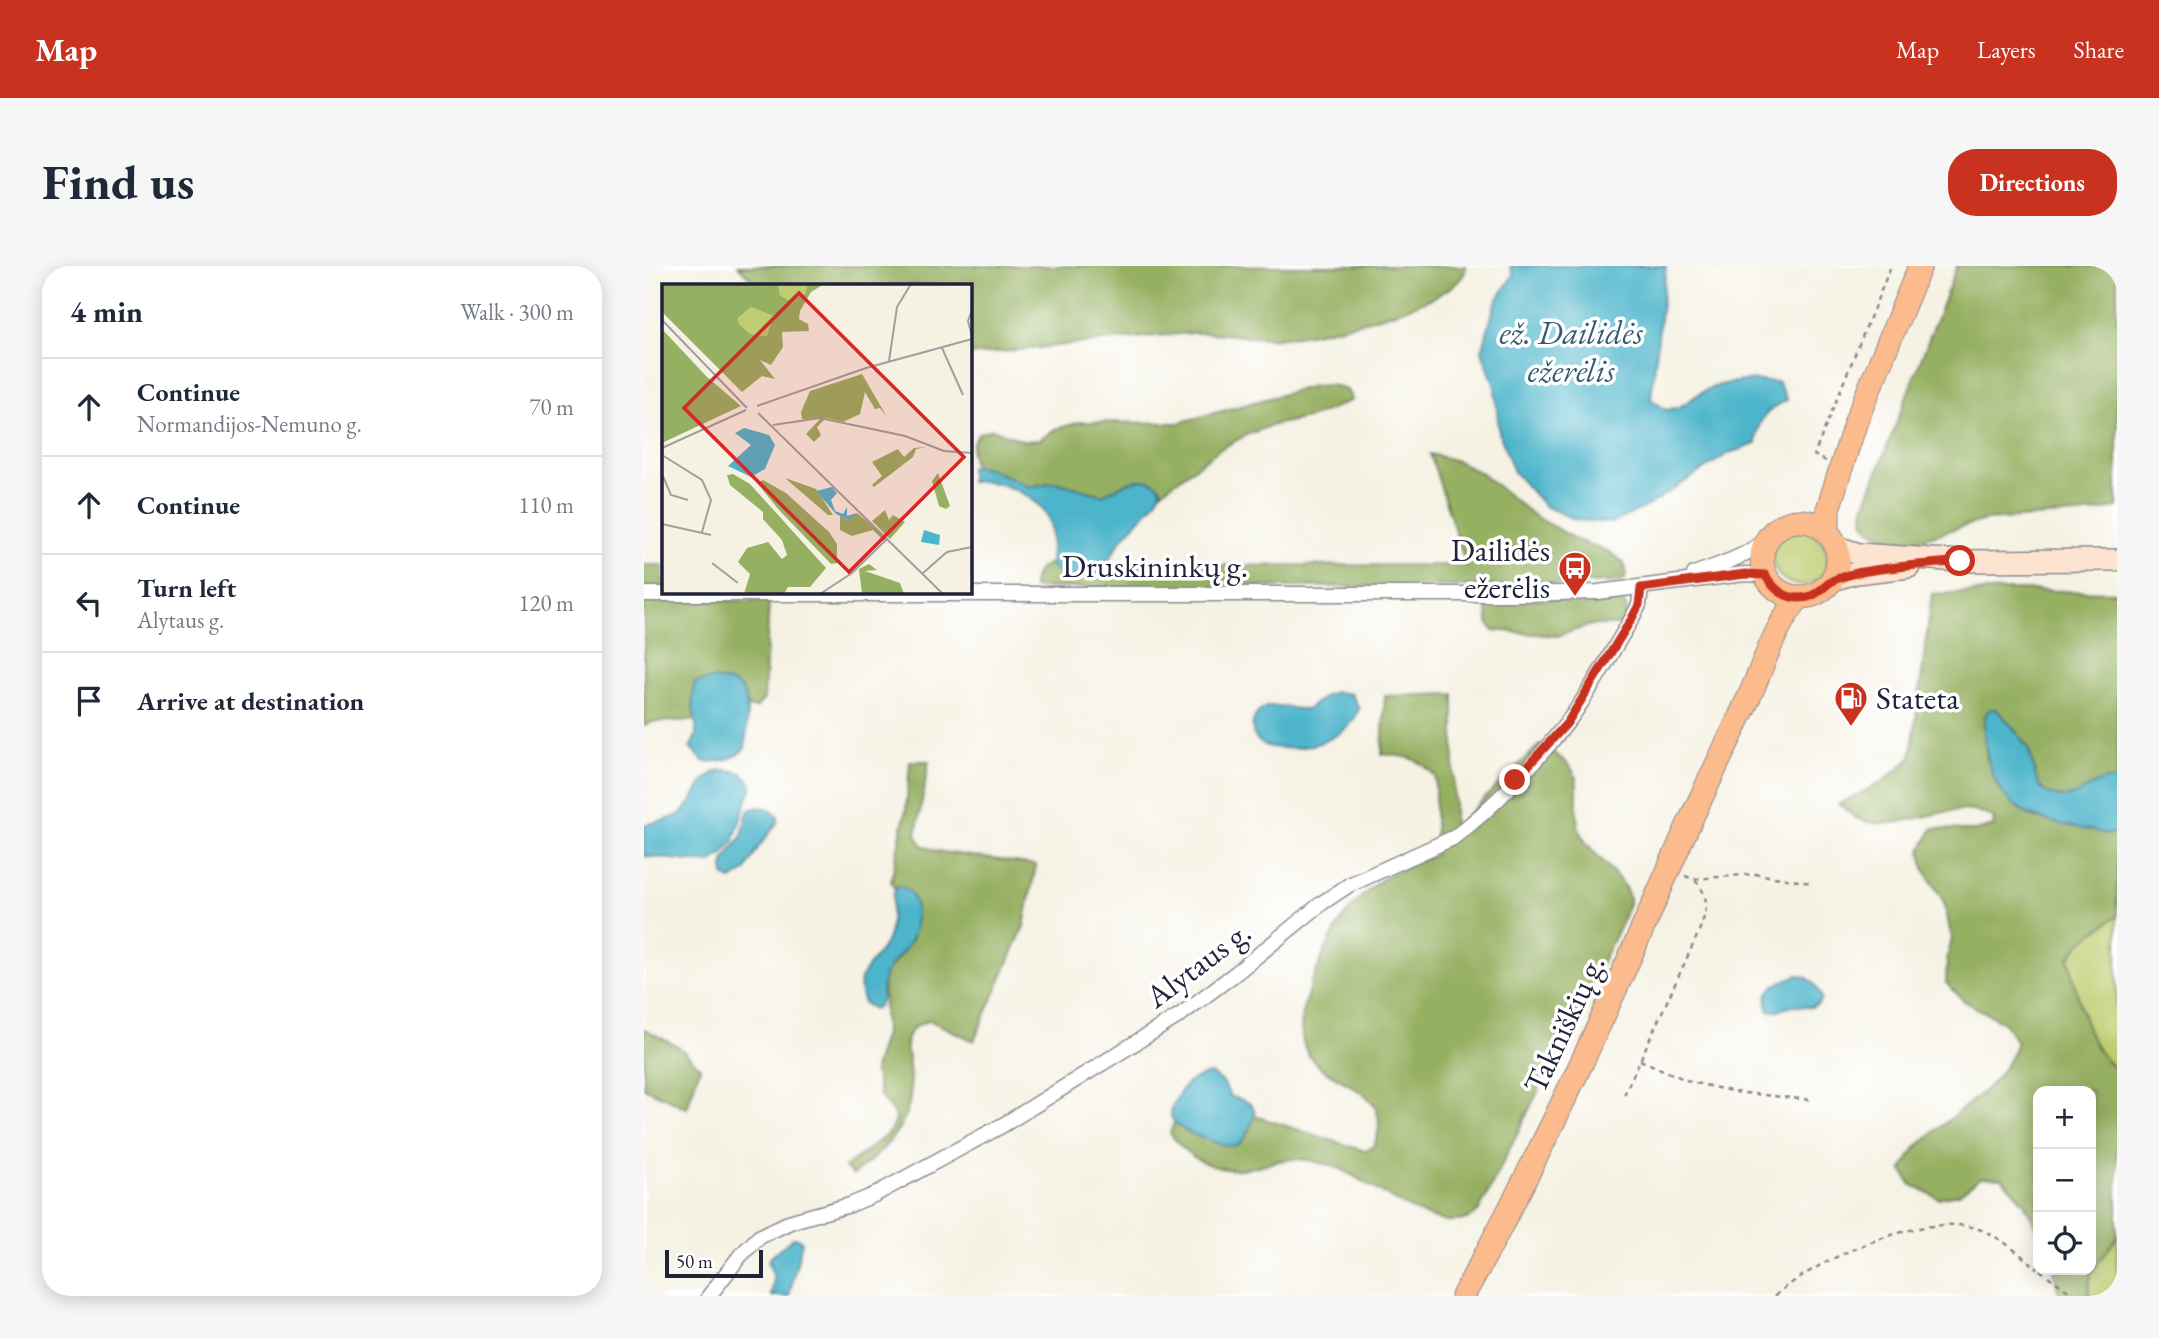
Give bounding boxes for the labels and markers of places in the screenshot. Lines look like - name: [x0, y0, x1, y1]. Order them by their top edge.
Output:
- place label: Dailidės ežerėlis: [1451, 529, 1550, 608]
- bus stop icon: Dailidės ežerėlis: [1556, 549, 1594, 598]
- place label: Stateta: [1876, 677, 1959, 719]
- fuel station icon: Stateta: [1832, 679, 1870, 728]

